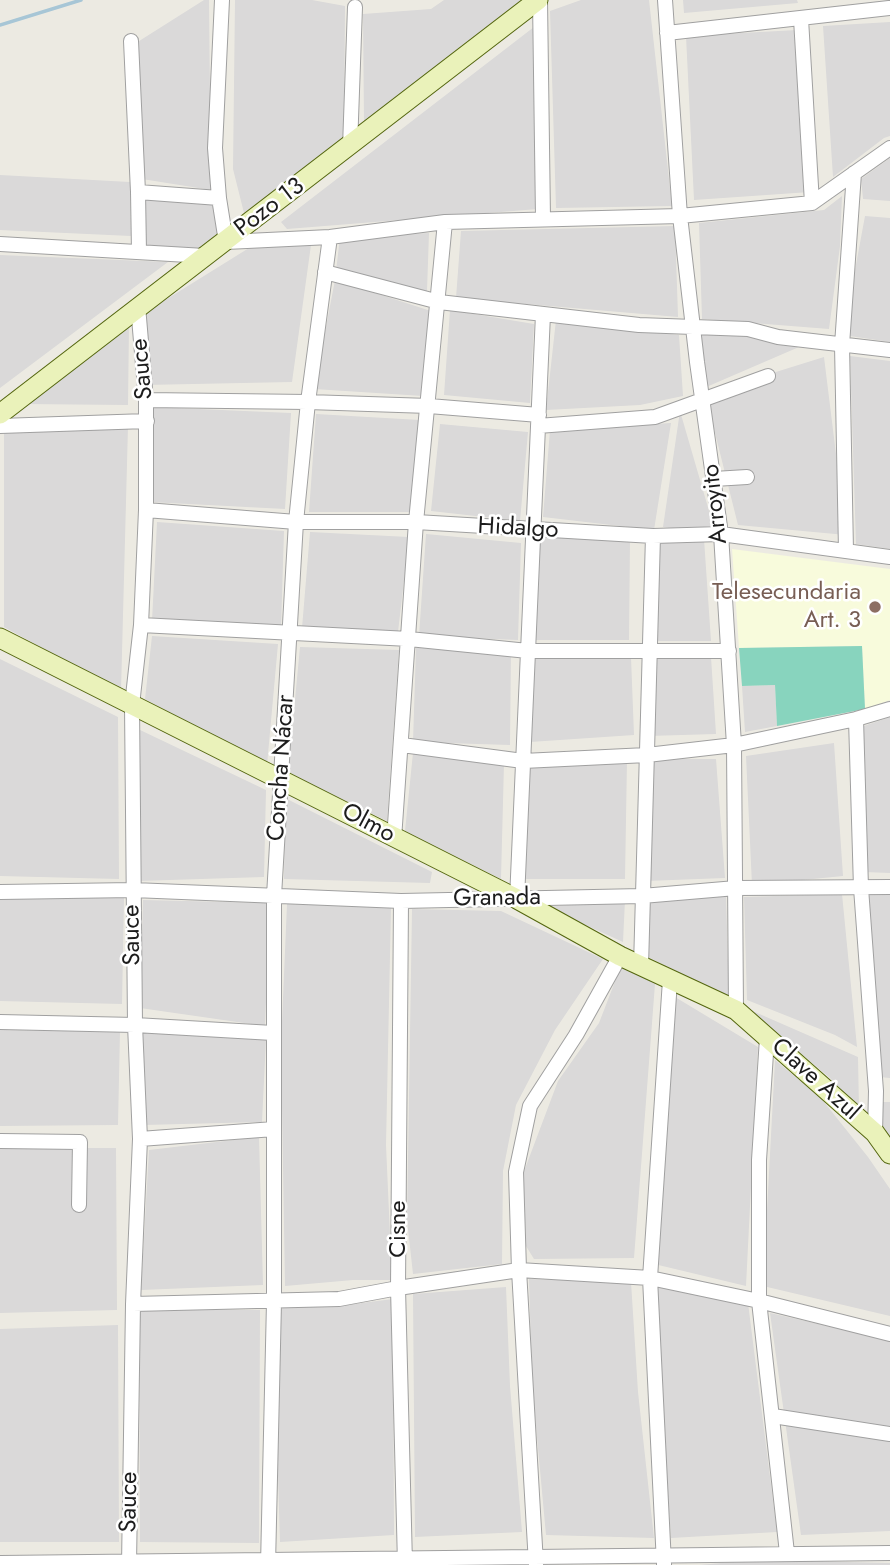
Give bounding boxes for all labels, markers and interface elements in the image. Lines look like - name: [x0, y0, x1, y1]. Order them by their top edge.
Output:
- street label: Pozo 13: [229, 172, 311, 244]
- street label: Sauce: [126, 337, 160, 401]
- street label: Arroyito: [697, 463, 735, 545]
- street label: Hidalgo: [477, 513, 559, 545]
- place label: Telesecundaria Art. 3: [712, 579, 861, 635]
- marker: Telesecundaria Art. 3: [867, 599, 883, 615]
- street label: Concha Nácar: [263, 694, 301, 842]
- street label: Olmo: [336, 798, 400, 850]
- street label: Granada: [453, 884, 541, 914]
- street label: Sauce: [118, 904, 148, 966]
- street label: Clave Azul: [765, 1033, 865, 1127]
- street label: Cisne: [385, 1200, 413, 1258]
- street label: Sauce: [115, 1471, 145, 1533]

